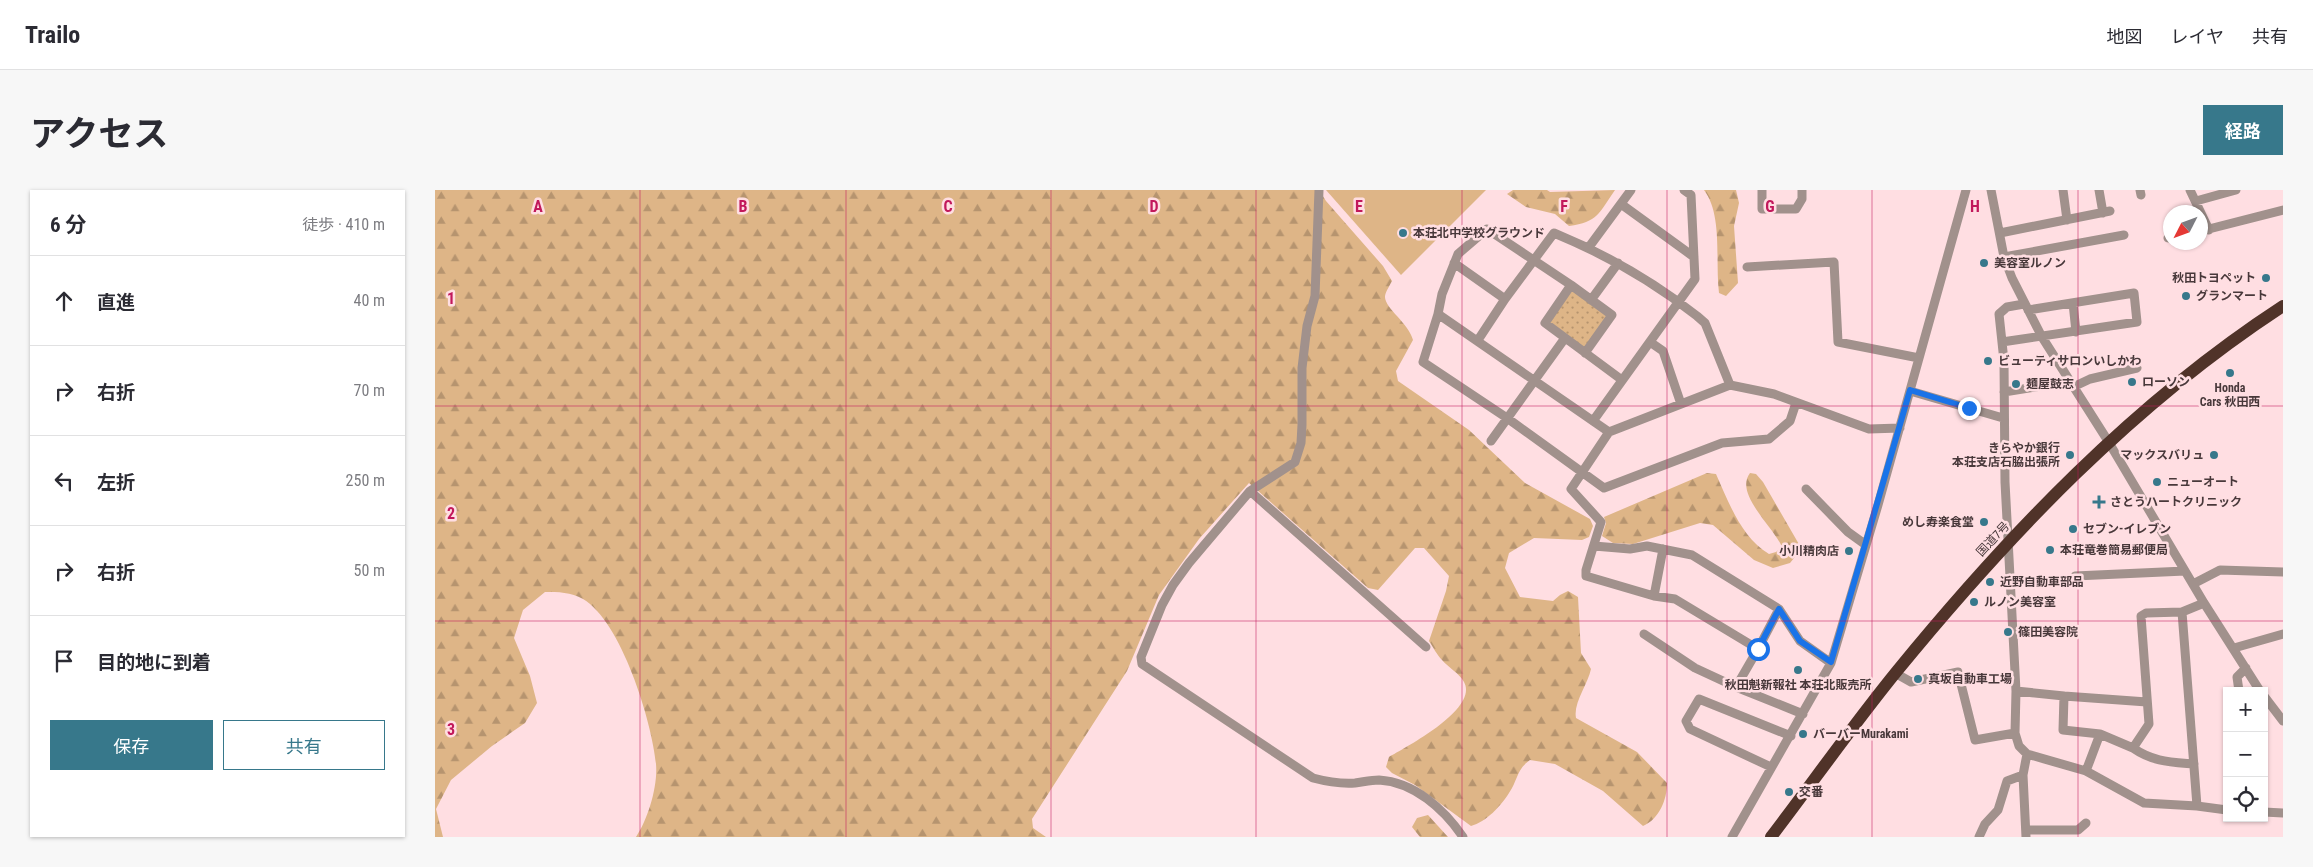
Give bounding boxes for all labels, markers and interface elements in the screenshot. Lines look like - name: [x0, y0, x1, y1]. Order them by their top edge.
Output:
- text: Trailo: [25, 21, 80, 49]
- text: 地図: [2107, 26, 2143, 47]
- text: レイヤ: [2171, 26, 2224, 47]
- text: 共有: [2252, 26, 2288, 47]
- button: 経路: [2203, 105, 2283, 155]
- text: アクセス: [30, 114, 168, 155]
- text: A: [533, 197, 543, 216]
- text: B: [739, 197, 748, 216]
- text: C: [943, 197, 953, 216]
- text: D: [1149, 197, 1159, 216]
- text: E: [1355, 197, 1363, 216]
- text: F: [1560, 197, 1568, 216]
- text: G: [1765, 197, 1775, 216]
- text: H: [1970, 197, 1980, 216]
- north arrow: [2163, 205, 2208, 250]
- text: 6 分: [50, 213, 86, 237]
- text: 徒歩 · 410 m: [302, 215, 385, 234]
- place label: 本荘北中学校グラウンド: [1413, 226, 1545, 240]
- marker: 本荘北中学校グラウンド: [1397, 227, 1409, 239]
- place label: 美容室ルノン: [1994, 256, 2066, 270]
- marker: 美容室ルノン: [1978, 257, 1990, 269]
- place label: 秋田トヨペット: [2172, 271, 2256, 285]
- marker: 秋田トヨペット: [2260, 272, 2272, 284]
- icon: ahead: [50, 287, 78, 315]
- text: 1: [447, 289, 455, 308]
- place label: グランマート: [2196, 289, 2268, 303]
- marker: グランマート: [2180, 290, 2192, 302]
- text: 直進: [97, 291, 135, 314]
- text: 40 m: [353, 291, 385, 310]
- place label: ビューティサロンいしかわ: [1998, 354, 2141, 368]
- marker: ビューティサロンいしかわ: [1982, 355, 1994, 367]
- marker: Honda Cars 秋田西: [2224, 367, 2236, 379]
- place label: ローソン: [2142, 375, 2190, 389]
- marker: ローソン: [2126, 376, 2138, 388]
- icon: right: [50, 377, 78, 405]
- place label: 麺屋鼓志: [2026, 377, 2074, 391]
- marker: 麺屋鼓志: [2010, 378, 2022, 390]
- text: 右折: [97, 381, 135, 404]
- text: 70 m: [353, 381, 385, 400]
- place label: Honda Cars 秋田西: [2200, 381, 2260, 409]
- route end: [1958, 397, 1981, 420]
- place label: きらやか銀行 本荘支店石脇出張所: [1952, 441, 2060, 469]
- place label: マックスバリュ: [2120, 448, 2204, 462]
- marker: きらやか銀行 本荘支店石脇出張所: [2064, 449, 2076, 461]
- marker: マックスバリュ: [2208, 449, 2220, 461]
- icon: left: [50, 467, 78, 495]
- text: 左折: [97, 471, 135, 494]
- text: 250 m: [346, 471, 385, 490]
- place label: ニューオート: [2167, 475, 2239, 489]
- marker: ニューオート: [2151, 476, 2163, 488]
- marker: さとうハートクリニック: [2092, 495, 2106, 509]
- place label: さとうハートクリニック: [2110, 495, 2242, 509]
- text: 2: [447, 504, 455, 523]
- place label: めし寿楽食堂: [1902, 515, 1974, 529]
- marker: めし寿楽食堂: [1978, 516, 1990, 528]
- street label: 国道7号: [1974, 519, 2012, 559]
- place label: セブン-イレブン: [2083, 522, 2171, 536]
- marker: セブン-イレブン: [2067, 523, 2079, 535]
- place label: 本荘竜巻簡易郵便局: [2060, 543, 2168, 557]
- place label: 小川精肉店: [1779, 544, 1839, 558]
- marker: 本荘竜巻簡易郵便局: [2044, 544, 2056, 556]
- marker: 小川精肉店: [1843, 545, 1855, 557]
- icon: right: [50, 557, 78, 585]
- text: 右折: [97, 561, 135, 584]
- text: 50 m: [353, 561, 385, 580]
- place label: 近野自動車部品: [2000, 575, 2084, 589]
- marker: 近野自動車部品: [1984, 576, 1996, 588]
- place label: ルノン美容室: [1984, 595, 2056, 609]
- marker: ルノン美容室: [1968, 596, 1980, 608]
- place label: 篠田美容院: [2018, 625, 2078, 639]
- marker: 篠田美容院: [2002, 626, 2014, 638]
- route start: [1747, 638, 1770, 661]
- icon: arrive: [50, 647, 78, 675]
- text: 目的地に到着: [97, 651, 211, 674]
- marker: 秋田魁新報社 本荘北販売所: [1792, 664, 1804, 676]
- place label: 真坂自動車工場: [1928, 672, 2012, 686]
- marker: 真坂自動車工場: [1912, 673, 1924, 685]
- place label: 秋田魁新報社 本荘北販売所: [1725, 678, 1871, 692]
- map controls: [2223, 687, 2268, 822]
- button: +: [2223, 687, 2268, 732]
- button: 保存: [50, 720, 213, 770]
- button: 共有: [223, 720, 385, 770]
- text: 3: [447, 720, 455, 739]
- place label: バーバーMurakami: [1813, 727, 1909, 741]
- marker: バーバーMurakami: [1797, 728, 1809, 740]
- button: −: [2223, 732, 2268, 777]
- button: locate: [2223, 777, 2268, 822]
- place label: 交番: [1799, 785, 1824, 799]
- marker: 交番: [1783, 786, 1795, 798]

